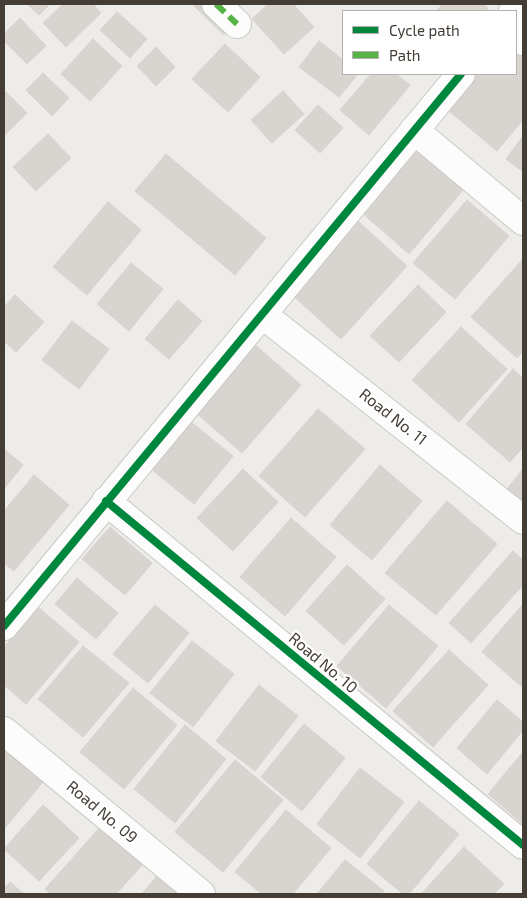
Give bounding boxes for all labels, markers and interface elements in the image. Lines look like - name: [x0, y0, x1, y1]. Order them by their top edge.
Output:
- legend: [342, 10, 517, 75]
- text: Cycle path: [389, 21, 460, 39]
- text: Path: [389, 46, 420, 64]
- street label: Road No. 11: [355, 385, 431, 449]
- street label: Road No. 10: [285, 629, 361, 697]
- street label: Road No. 09: [63, 777, 141, 847]

